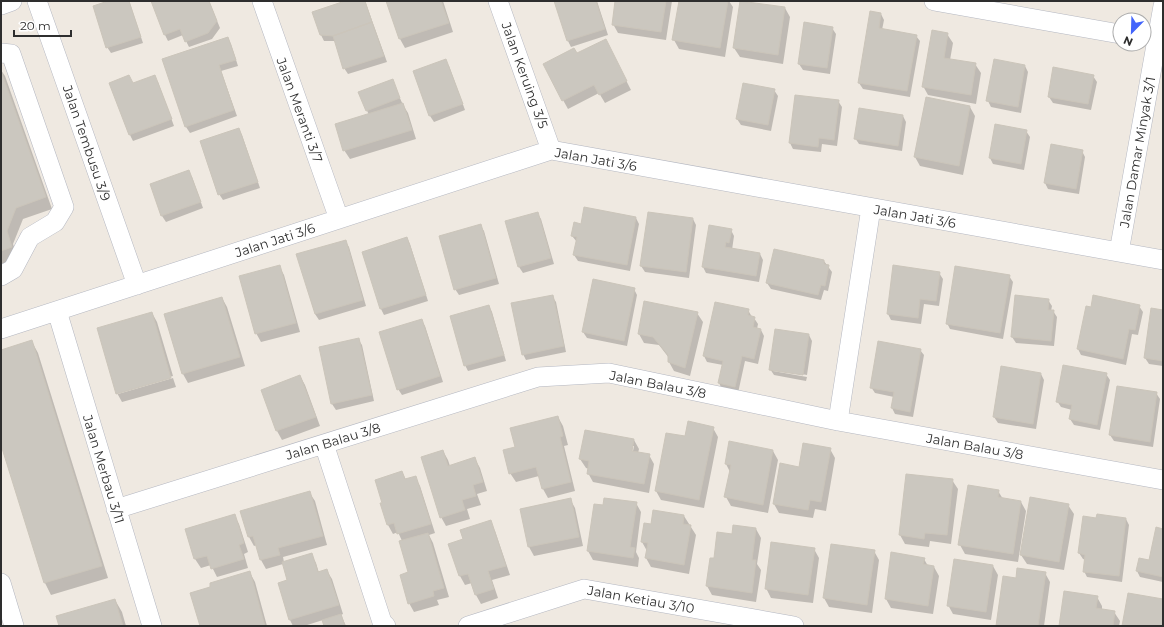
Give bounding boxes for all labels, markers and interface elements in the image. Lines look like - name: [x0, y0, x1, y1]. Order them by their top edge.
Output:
- scale bar: [14, 12, 71, 38]
- north arrow: [1112, 12, 1152, 52]
- text: 20 m: [20, 18, 51, 33]
- street label: Jalan Keruing 3/5: [498, 19, 552, 130]
- text: N: [1121, 33, 1135, 49]
- street label: Jalan Meranti 3/7: [273, 54, 327, 165]
- street label: Jalan Damar Minyak 3/1: [1116, 75, 1158, 230]
- street label: Jalan Tembusu 3/9: [59, 82, 114, 203]
- street label: Jalan Jati 3/6: [553, 144, 638, 174]
- street label: Jalan Jati 3/6: [872, 201, 957, 231]
- street label: Jalan Jati 3/6: [232, 220, 317, 261]
- street label: Jalan Balau 3/8: [607, 367, 708, 401]
- street label: Jalan Merbau 3/11: [80, 412, 128, 525]
- street label: Jalan Balau 3/8: [283, 419, 382, 463]
- street label: Jalan Balau 3/8: [924, 429, 1025, 462]
- street label: Jalan Ketiau 3/10: [585, 582, 696, 616]

